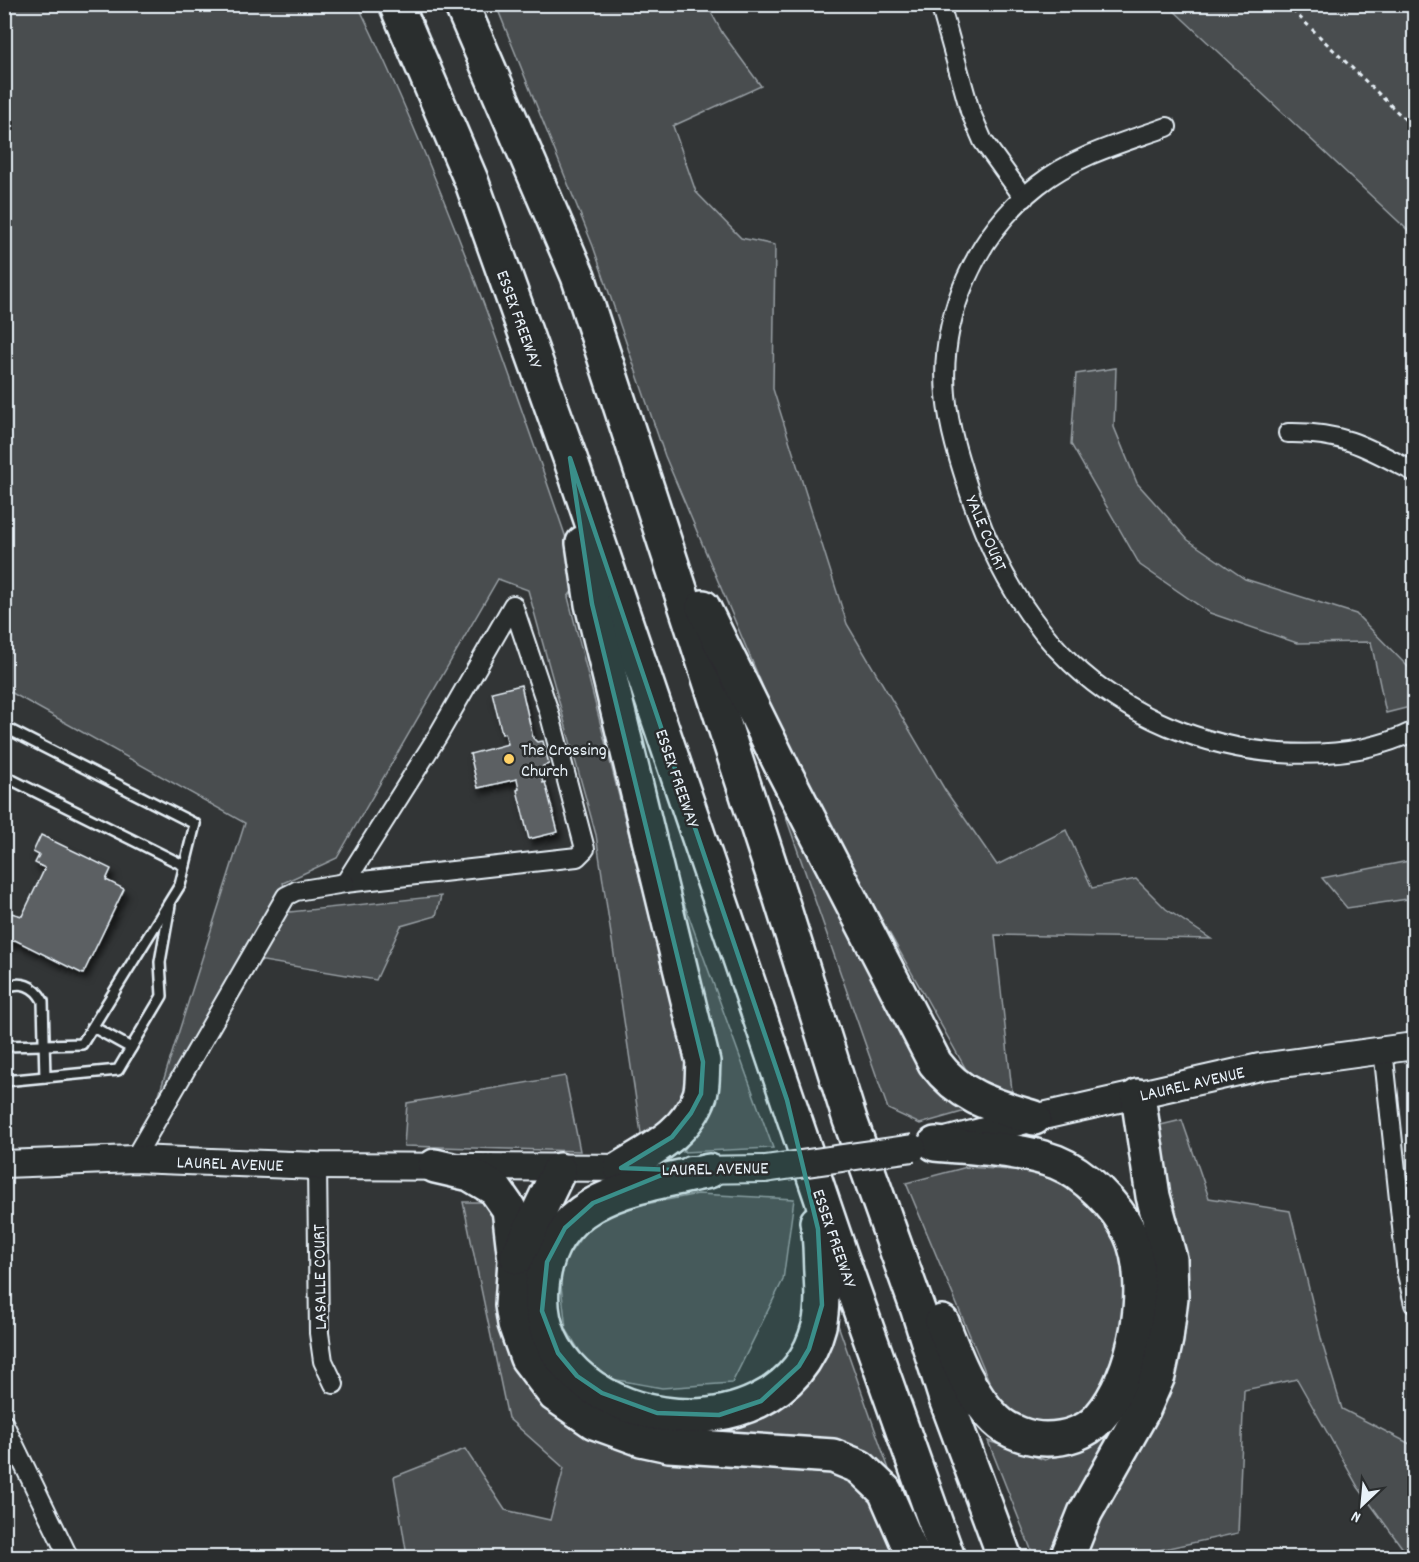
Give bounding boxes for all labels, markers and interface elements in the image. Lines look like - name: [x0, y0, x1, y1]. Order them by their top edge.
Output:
- street label: ESSEX FREEWAY: [488, 267, 547, 374]
- street label: YALE COURT: [958, 492, 1012, 576]
- street label: ESSEX FREEWAY: [647, 726, 705, 833]
- place label: The Crossing Church: [521, 739, 607, 785]
- marker: The Crossing Church: [502, 752, 516, 766]
- street label: LAUREL AVENUE: [1138, 1061, 1247, 1110]
- street label: LAUREL AVENUE: [176, 1151, 284, 1180]
- street label: LAUREL AVENUE: [661, 1157, 769, 1184]
- street label: ESSEX FREEWAY: [804, 1186, 862, 1293]
- street label: LASALLE COURT: [308, 1224, 335, 1330]
- north arrow: [1332, 1475, 1392, 1535]
- text: N: [1348, 1504, 1365, 1528]

